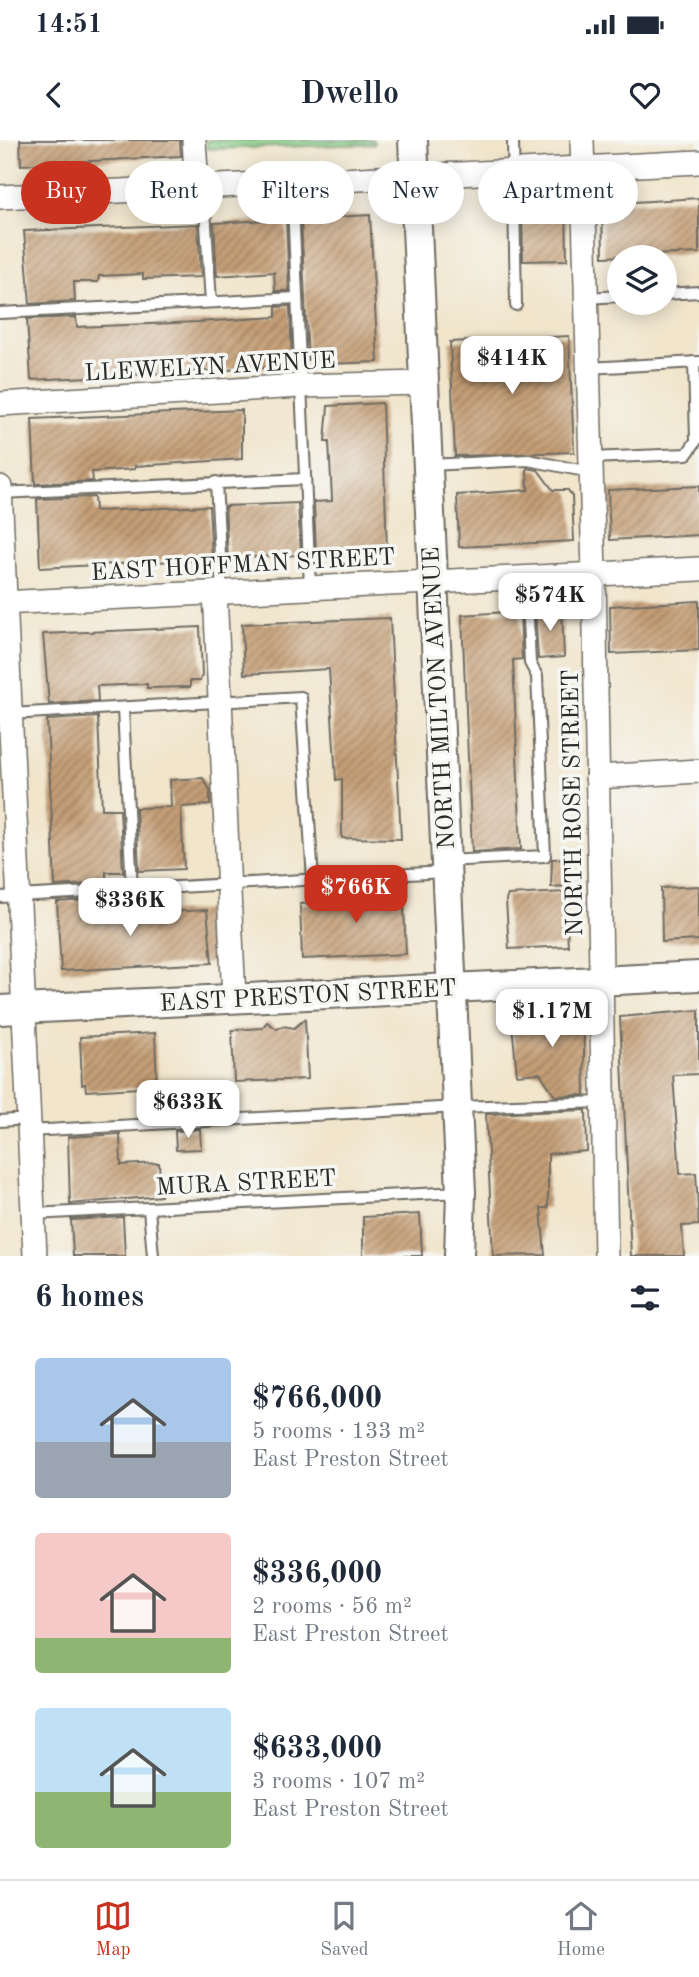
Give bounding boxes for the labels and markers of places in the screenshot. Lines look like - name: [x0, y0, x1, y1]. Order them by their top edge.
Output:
- pin: $414K: [463, 336, 561, 396]
- pin: $574K: [501, 574, 599, 633]
- pin: $766K: [307, 866, 405, 925]
- pin: $336K: [81, 878, 179, 938]
- pin: $1.17M: [495, 990, 609, 1049]
- pin: $633K: [139, 1080, 237, 1140]

